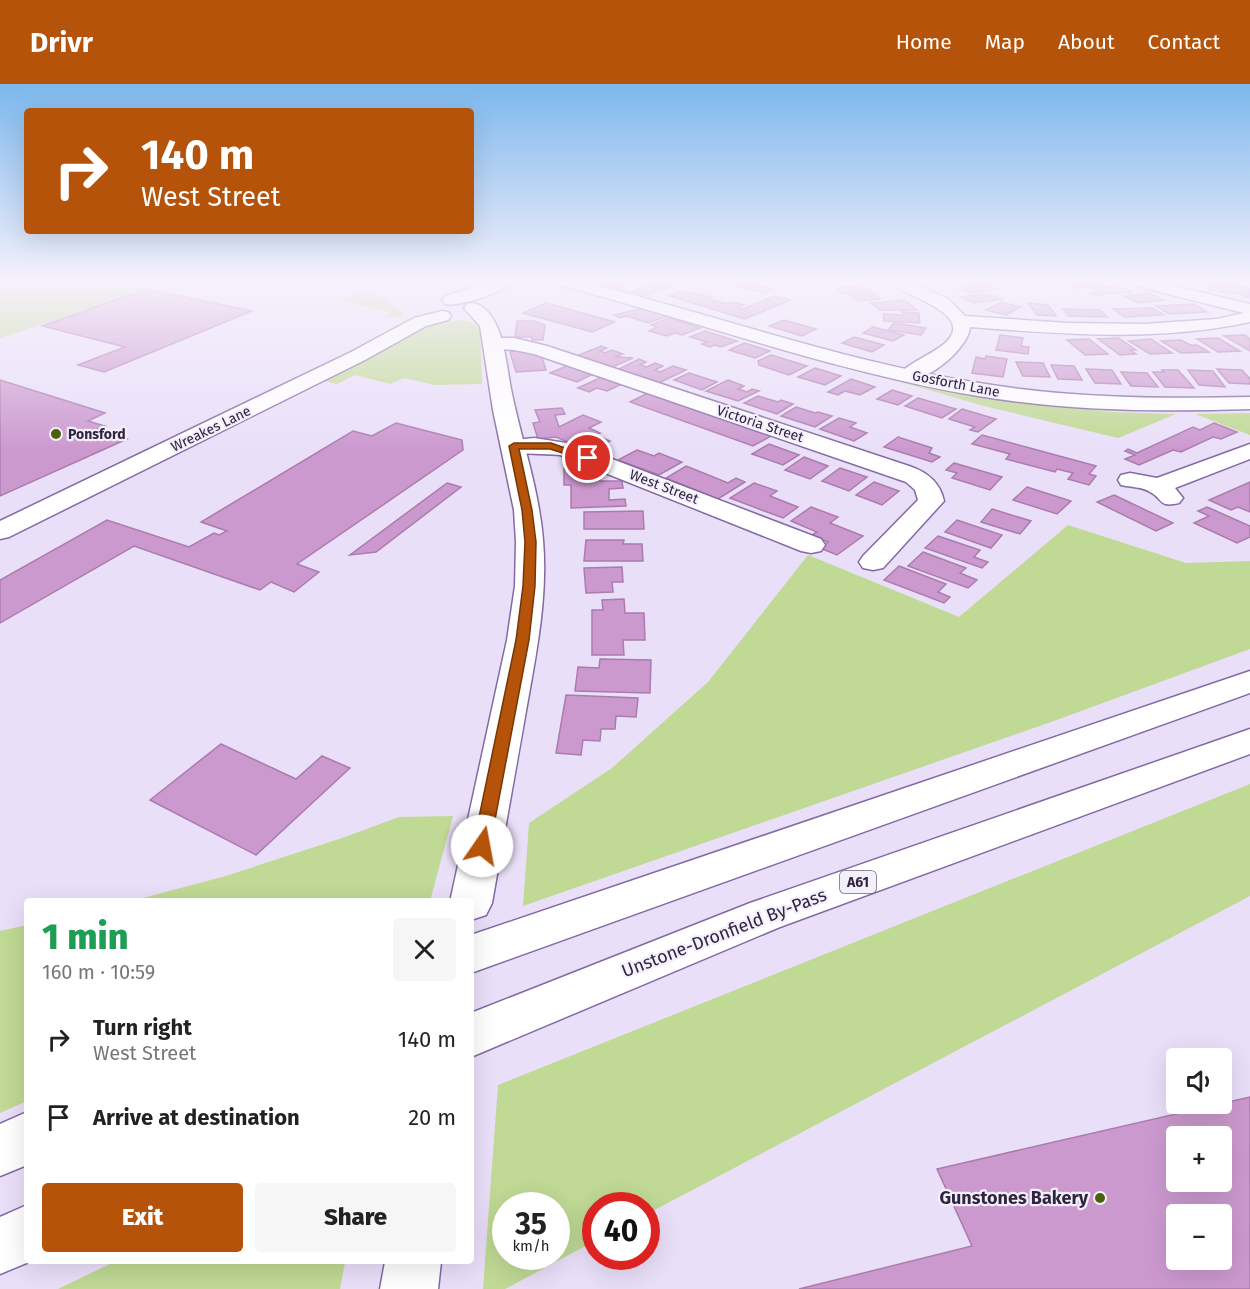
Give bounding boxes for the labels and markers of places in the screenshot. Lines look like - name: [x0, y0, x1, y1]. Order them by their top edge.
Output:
- place label: Ponsford: [68, 426, 126, 443]
- marker: Ponsford: [49, 427, 63, 441]
- pin: [562, 432, 613, 483]
- place label: Gunstones Bakery: [939, 1187, 1089, 1209]
- marker: Gunstones Bakery: [1093, 1191, 1107, 1205]

